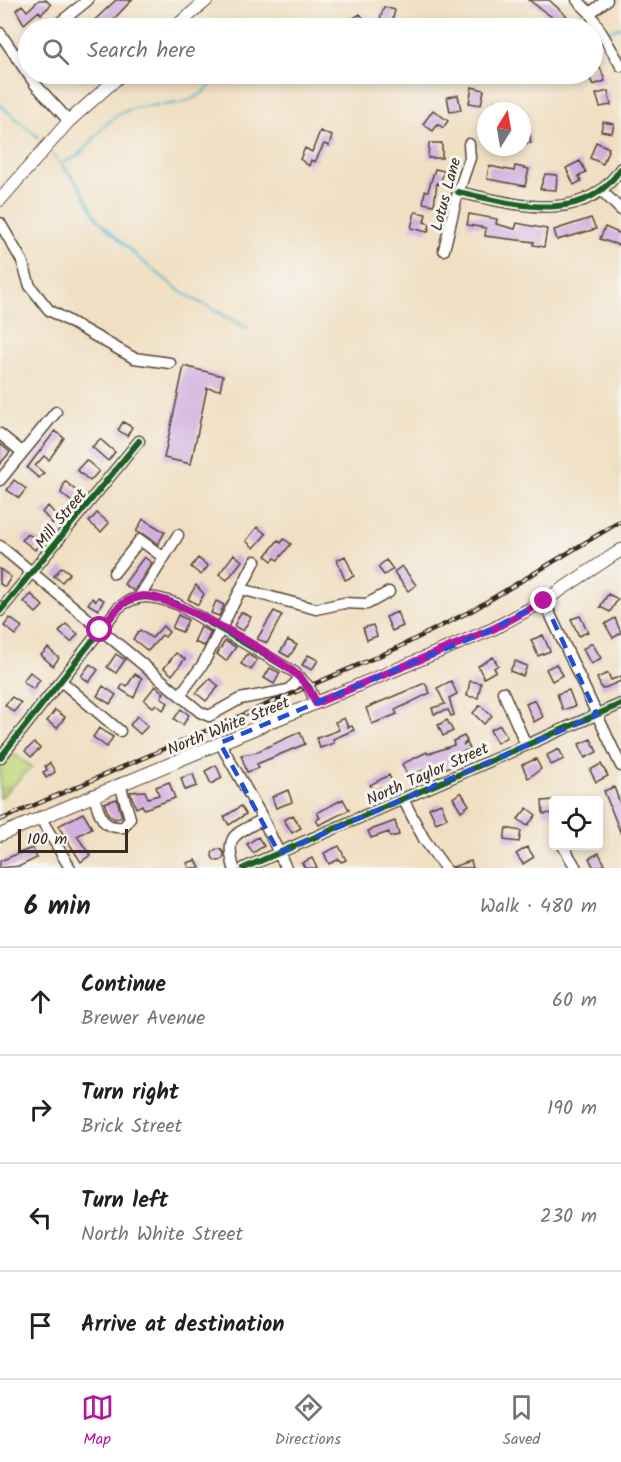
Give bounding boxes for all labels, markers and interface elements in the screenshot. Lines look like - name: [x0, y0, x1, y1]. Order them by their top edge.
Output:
- search box: [18, 18, 603, 84]
- text: Search here: [87, 34, 195, 69]
- icon: search: [39, 35, 72, 68]
- north arrow: [477, 102, 531, 156]
- street label: Lotus Lane: [425, 155, 468, 234]
- street label: Mill Street: [29, 483, 94, 555]
- route end: [530, 587, 556, 613]
- route start: [86, 616, 112, 642]
- street label: North White Street: [164, 690, 294, 762]
- street label: North Taylor Street: [362, 736, 494, 813]
- map controls: [549, 796, 603, 850]
- button: locate: [549, 796, 603, 850]
- scale bar: [18, 826, 128, 854]
- text: 100 m: [27, 827, 67, 852]
- text: 6 min: [24, 886, 91, 928]
- text: Walk · 480 m: [480, 891, 597, 923]
- text: Continue: [81, 968, 166, 1003]
- icon: ahead: [24, 985, 57, 1018]
- text: 60 m: [552, 985, 597, 1017]
- text: Brewer Avenue: [81, 1003, 205, 1035]
- text: Turn right: [81, 1076, 179, 1111]
- icon: right: [24, 1093, 57, 1126]
- text: 190 m: [547, 1093, 597, 1125]
- text: Brick Street: [81, 1111, 182, 1143]
- text: Turn left: [81, 1184, 168, 1219]
- icon: left: [24, 1201, 57, 1234]
- text: 230 m: [540, 1201, 597, 1233]
- text: North White Street: [81, 1219, 243, 1251]
- text: Arrive at destination: [81, 1308, 284, 1343]
- icon: arrive: [24, 1309, 57, 1342]
- tab: Map: [81, 1391, 114, 1452]
- tab: Directions: [275, 1391, 341, 1452]
- tab: Saved: [502, 1391, 540, 1452]

